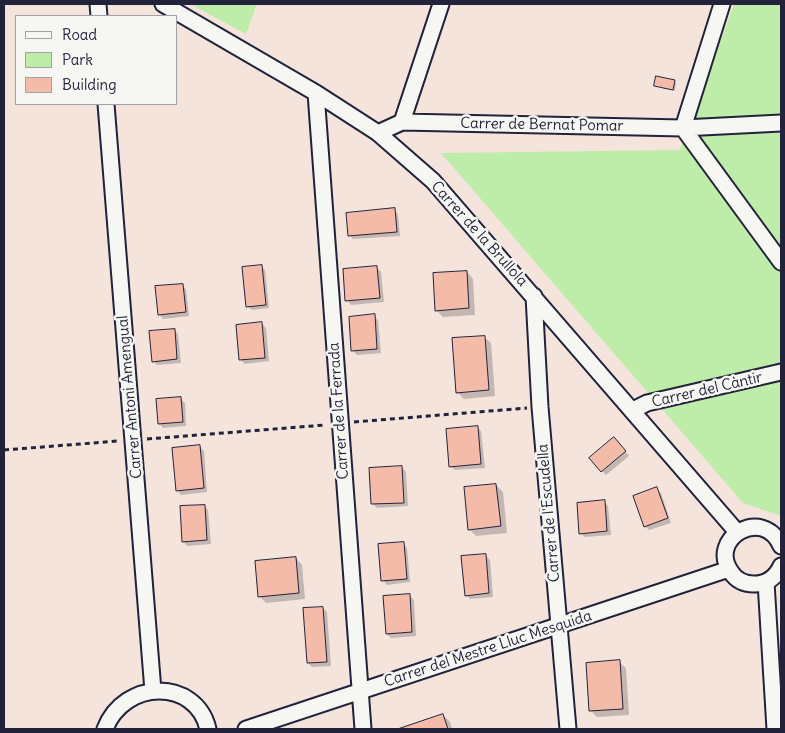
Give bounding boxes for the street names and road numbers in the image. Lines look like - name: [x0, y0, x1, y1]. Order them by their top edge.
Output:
- street label: Carrer de Bernat Pomar: [460, 115, 624, 135]
- street label: Carrer de la Brullola: [427, 178, 531, 290]
- street label: Carrer Antoni Amengual: [114, 315, 146, 479]
- street label: Carrer de la Ferrada: [325, 342, 353, 480]
- street label: Carrer del Càntir: [650, 369, 764, 411]
- street label: Carrer de l'Escudella: [534, 443, 564, 583]
- street label: Carrer del Mestre Lluc Mesquida: [382, 607, 594, 691]

